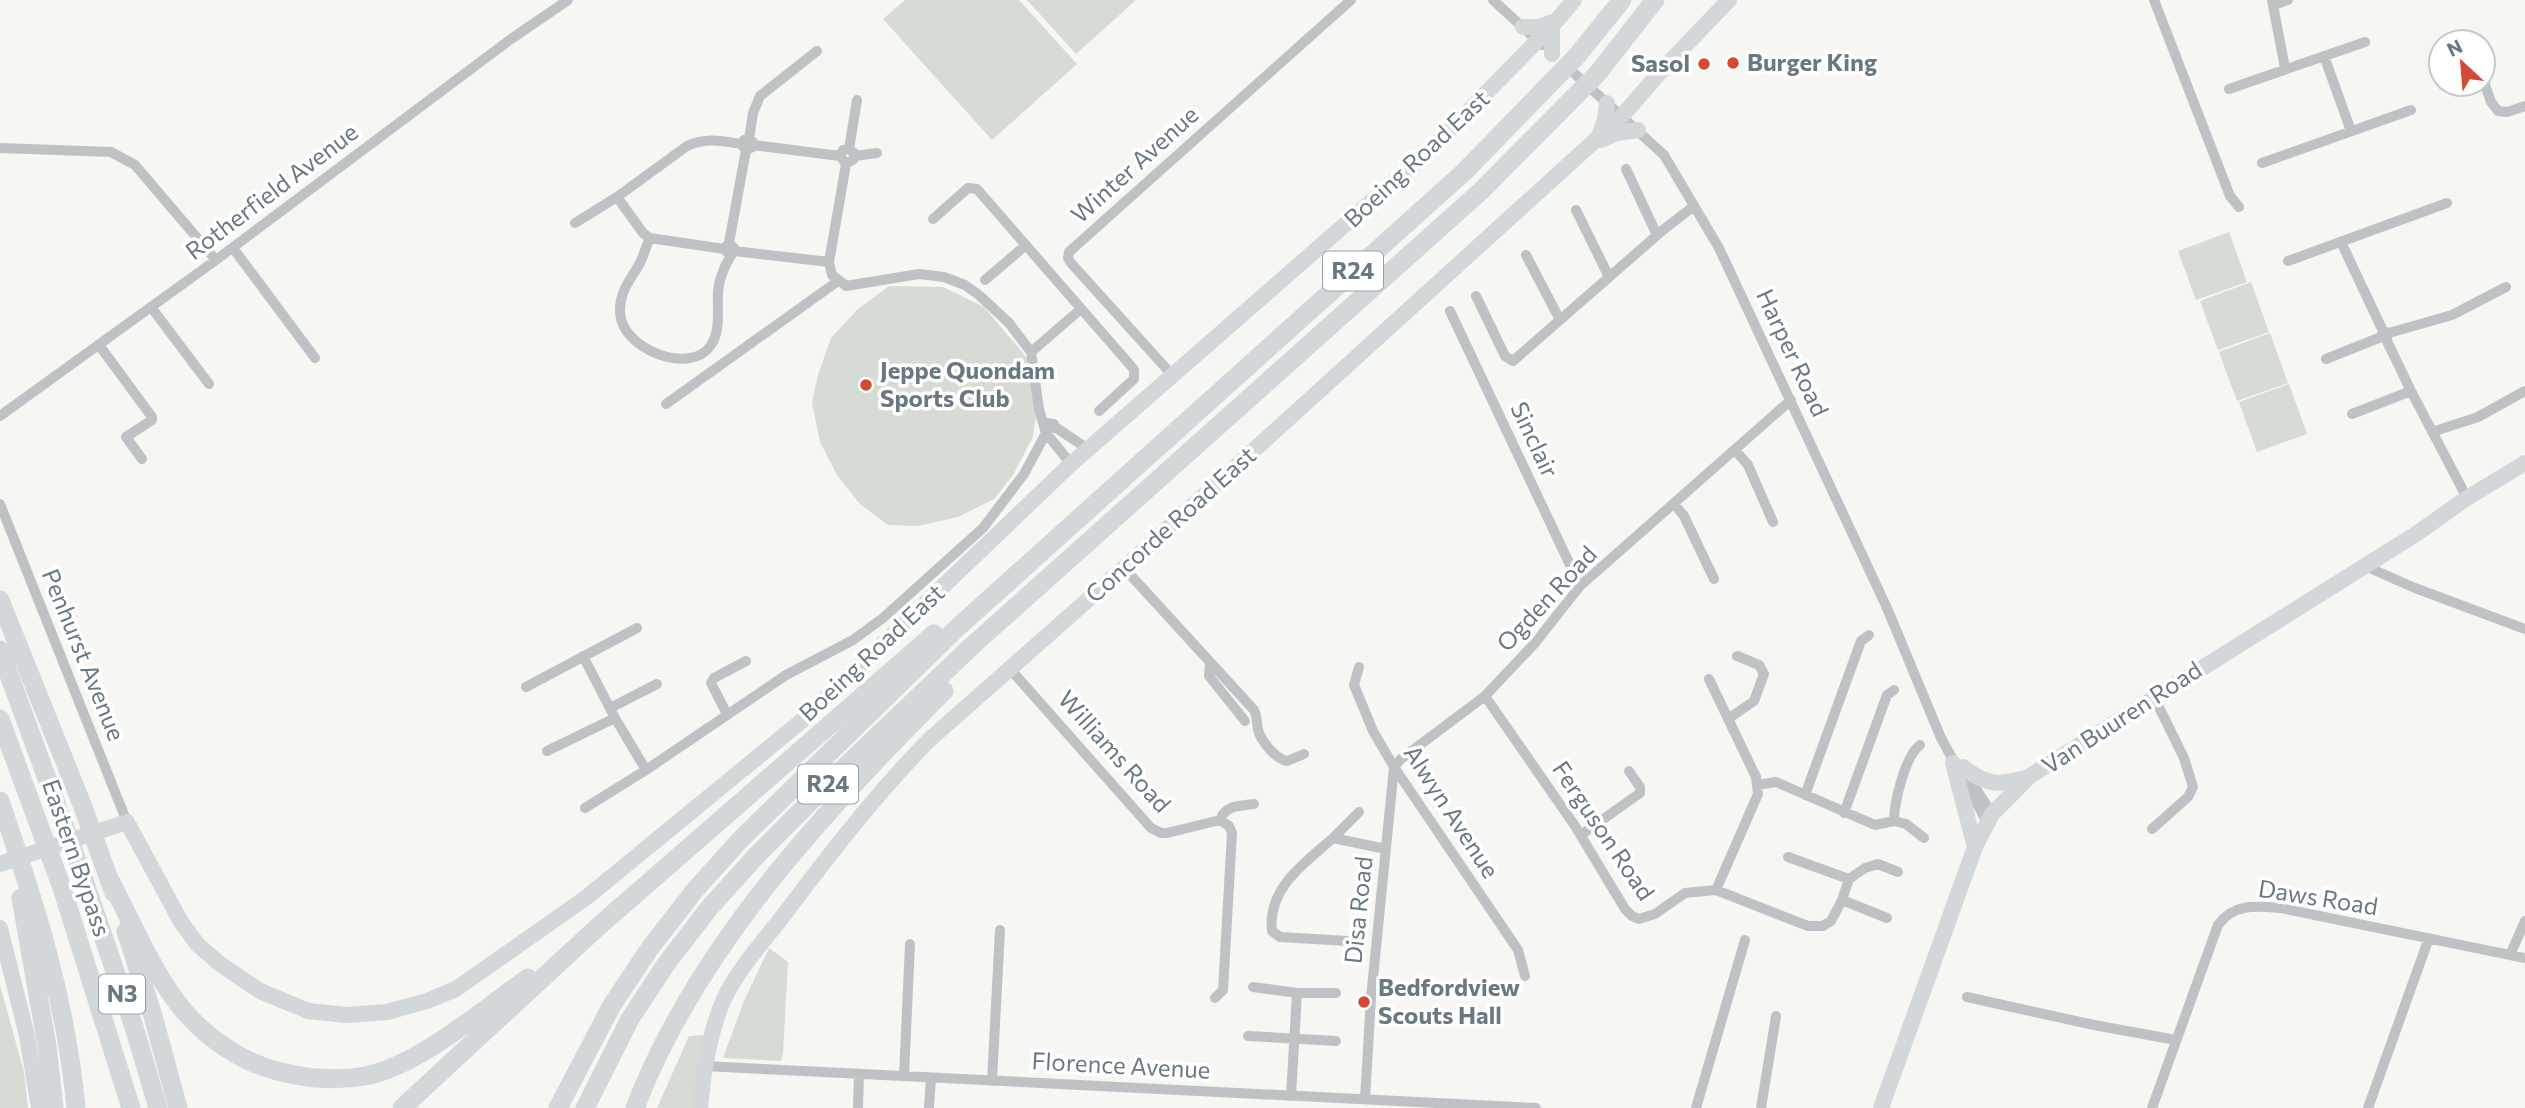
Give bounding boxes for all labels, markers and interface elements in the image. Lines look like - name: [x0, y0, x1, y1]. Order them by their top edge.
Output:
- north arrow: [2427, 28, 2497, 98]
- text: N: [2443, 34, 2466, 61]
- place label: Burger King: [1747, 47, 1877, 76]
- place label: Sasol: [1631, 48, 1690, 77]
- marker: Burger King: [1725, 55, 1741, 71]
- marker: Sasol: [1696, 56, 1712, 72]
- street label: Boeing Road East: [1337, 83, 1495, 233]
- street label: Winter Avenue: [1064, 99, 1203, 228]
- street label: Rotherfield Avenue: [179, 117, 363, 265]
- road number: R24: [1323, 252, 1383, 290]
- street label: Harper Road: [1751, 284, 1835, 421]
- place label: Jeppe Quondam Sports Club: [880, 355, 1055, 412]
- marker: Jeppe Quondam Sports Club: [858, 377, 874, 393]
- street label: Sinclair: [1505, 397, 1566, 482]
- street label: Concorde Road East: [1079, 440, 1261, 608]
- street label: Ogden Road: [1490, 539, 1602, 657]
- street label: Penhurst Avenue: [37, 564, 132, 745]
- street label: Boeing Road East: [792, 577, 950, 727]
- street label: Van Buuren Road: [2036, 654, 2207, 779]
- street label: Williams Road: [1053, 684, 1177, 818]
- street label: Alwyn Avenue: [1399, 739, 1506, 883]
- street label: Ferguson Road: [1547, 755, 1661, 905]
- road number: R24: [798, 764, 858, 804]
- street label: Eastern Bypass: [37, 775, 118, 940]
- street label: Disa Road: [1337, 855, 1378, 965]
- street label: Daws Road: [2256, 873, 2380, 920]
- place label: Bedfordview Scouts Hall: [1378, 972, 1520, 1029]
- road number: N3: [99, 974, 145, 1014]
- marker: Bedfordview Scouts Hall: [1356, 994, 1372, 1010]
- street label: Florence Avenue: [1031, 1045, 1211, 1084]

